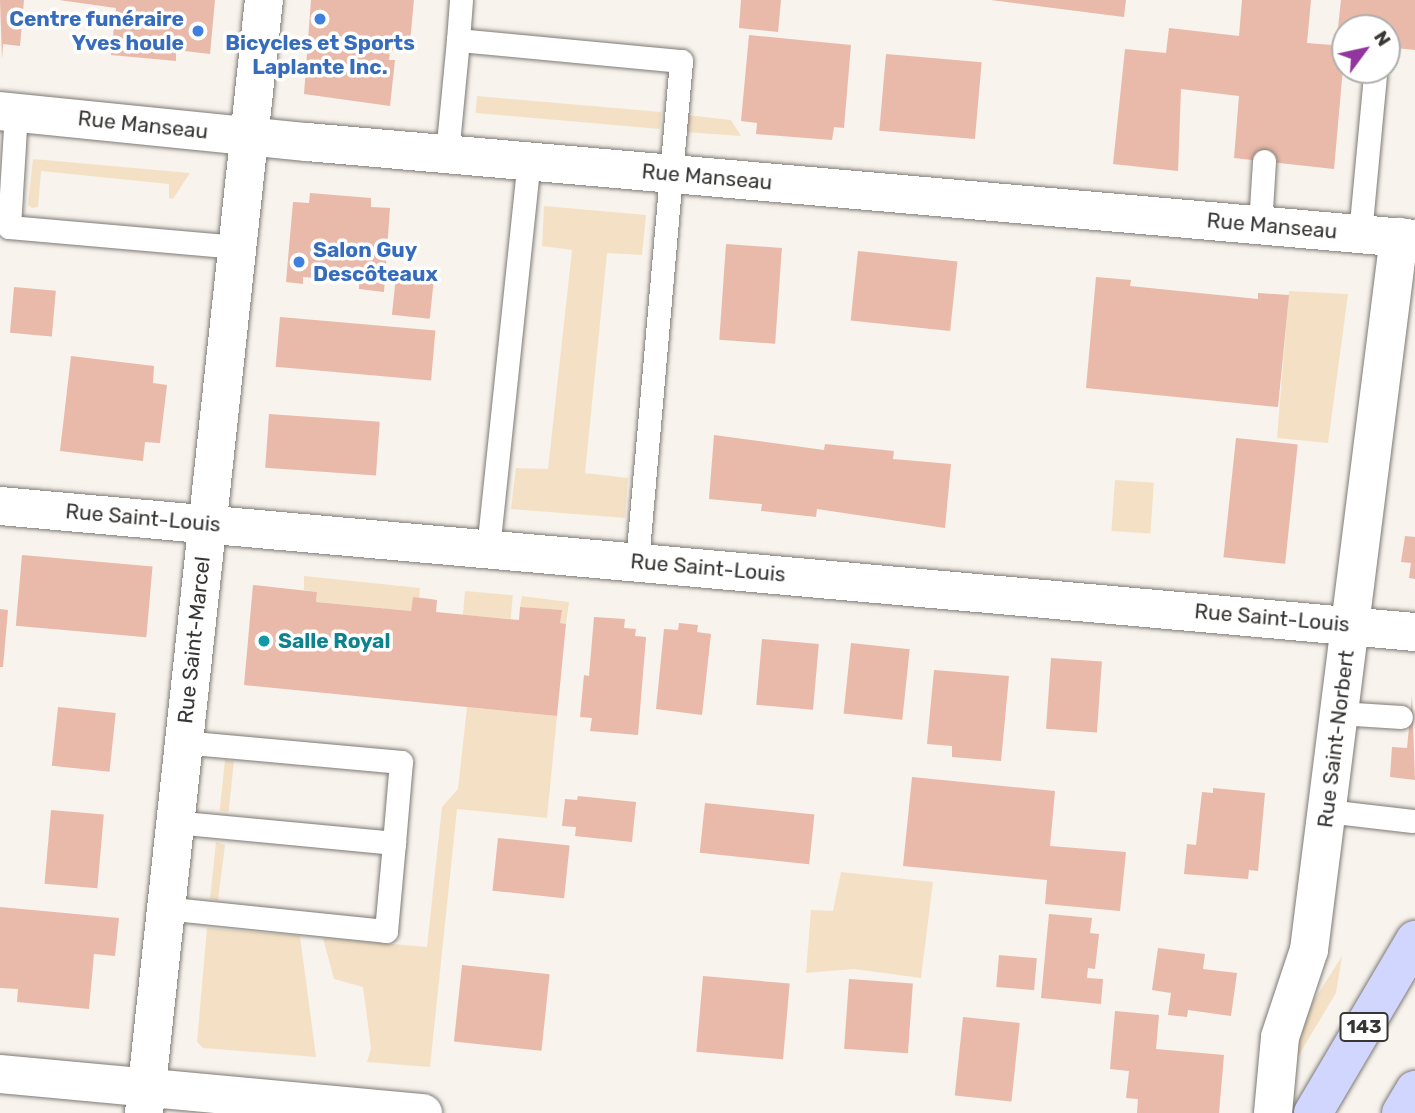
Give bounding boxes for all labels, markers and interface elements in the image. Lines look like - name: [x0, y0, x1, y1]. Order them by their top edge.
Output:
- place label: Centre funéraire Yves houle: [9, 6, 184, 56]
- marker: Bicycles et Sports Laplante Inc.: [312, 11, 328, 27]
- north arrow: [1331, 14, 1401, 84]
- marker: Centre funéraire Yves houle: [190, 23, 206, 39]
- text: N: [1369, 26, 1396, 50]
- place label: Bicycles et Sports Laplante Inc.: [225, 30, 415, 80]
- street label: Rue Manseau: [77, 106, 209, 144]
- street label: Rue Manseau: [641, 159, 773, 195]
- street label: Rue Manseau: [1206, 208, 1338, 244]
- place label: Salon Guy Descôteaux: [313, 237, 438, 287]
- marker: Salon Guy Descôteaux: [291, 254, 307, 270]
- street label: Rue Saint-Louis: [64, 499, 222, 537]
- street label: Rue Saint-Louis: [629, 549, 787, 587]
- street label: Rue Saint-Marcel: [173, 555, 215, 725]
- street label: Rue Saint-Louis: [1193, 599, 1351, 637]
- place label: Salle Royal: [278, 628, 390, 654]
- marker: Salle Royal: [256, 633, 272, 649]
- street label: Rue Saint-Norbert: [1313, 649, 1359, 829]
- road number: 143: [1340, 1012, 1388, 1042]

